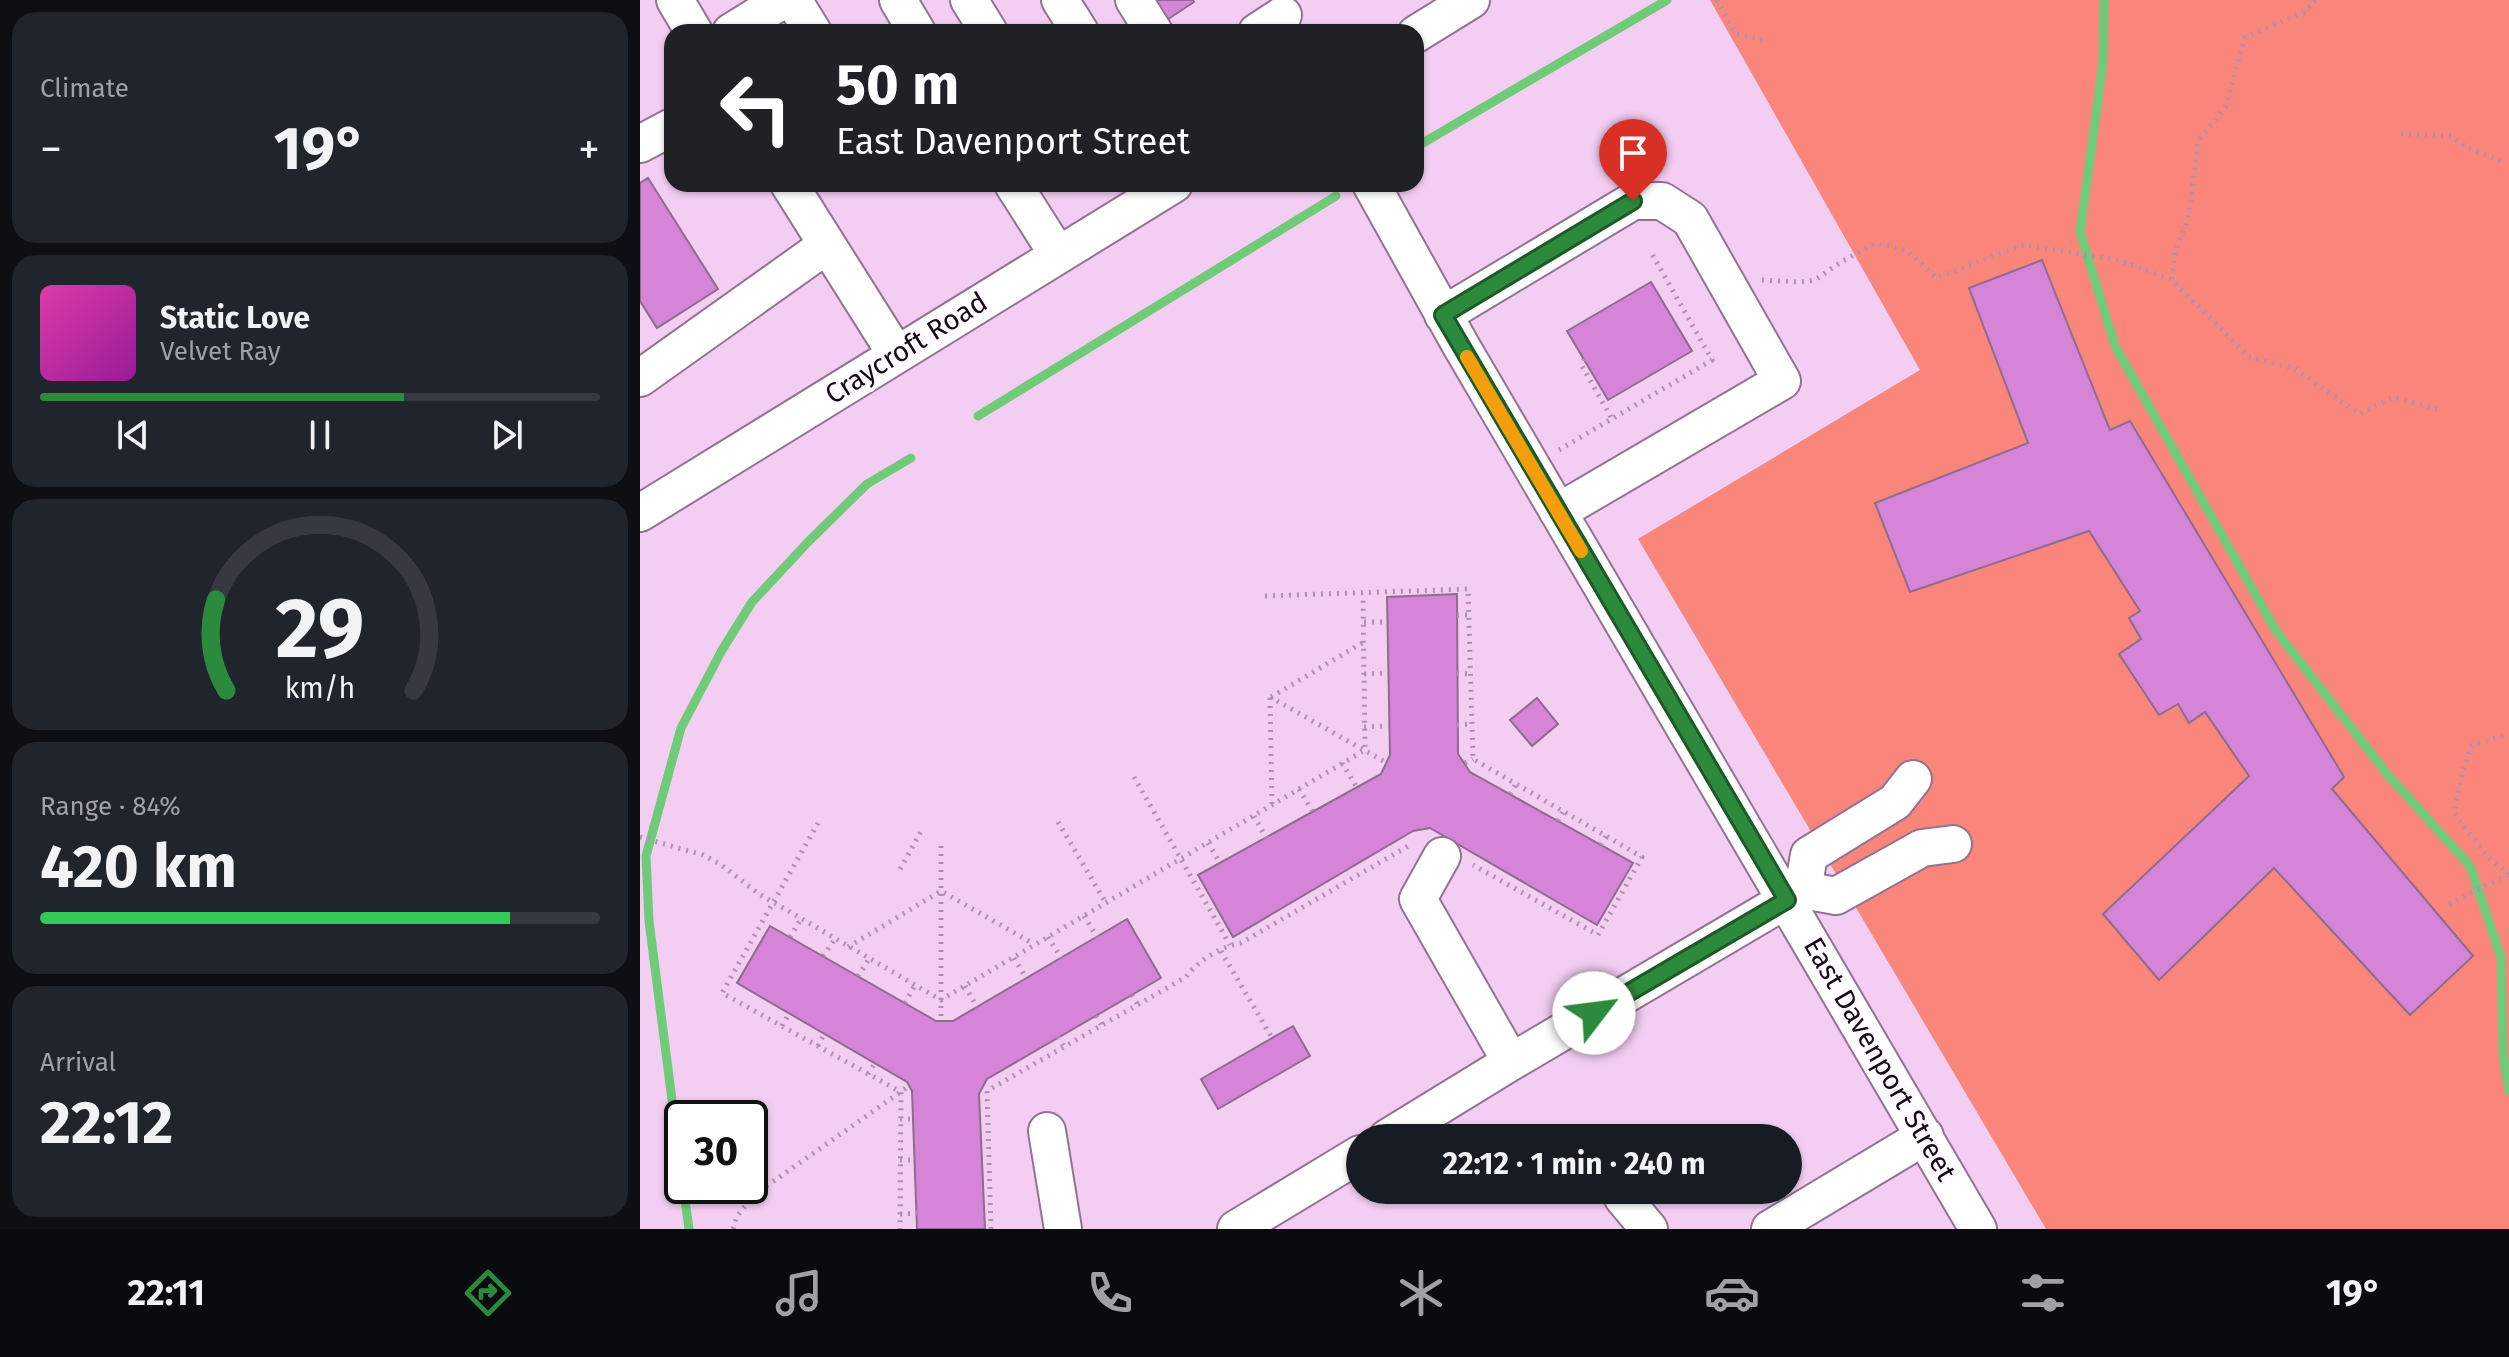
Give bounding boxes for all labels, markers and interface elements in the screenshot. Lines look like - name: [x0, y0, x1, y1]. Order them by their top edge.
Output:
- text: 50 m: [836, 52, 959, 119]
- icon: left: [704, 56, 808, 160]
- text: Climate: [40, 73, 129, 104]
- text: 19°: [274, 113, 366, 185]
- pin: [1599, 119, 1667, 201]
- text: East Davenport Street: [836, 120, 1190, 164]
- text: −: [40, 123, 62, 176]
- text: +: [578, 123, 600, 176]
- icon: arrive: [1611, 131, 1655, 175]
- street label: Craycroft Road: [819, 285, 993, 411]
- text: Static Love: [160, 300, 310, 336]
- text: Velvet Ray: [160, 336, 280, 367]
- icon: previous: [111, 413, 155, 457]
- icon: pause: [298, 413, 342, 457]
- icon: next: [485, 413, 529, 457]
- text: 29: [276, 578, 364, 678]
- text: km/h: [285, 671, 355, 706]
- text: Range · 84%: [40, 791, 181, 822]
- text: 420 km: [40, 831, 237, 903]
- street label: East Davenport Street: [1797, 932, 1964, 1187]
- position arrow: [1552, 971, 1636, 1055]
- text: Arrival: [40, 1047, 116, 1078]
- text: 22:12: [40, 1087, 173, 1159]
- speed limit sign: 30: [664, 1100, 768, 1204]
- text: 22:12 · 1 min · 240 m: [1442, 1146, 1706, 1182]
- icon: directions: [460, 1265, 516, 1321]
- icon: music: [771, 1265, 827, 1321]
- icon: phone: [1082, 1265, 1138, 1321]
- icon: climate: [1393, 1265, 1449, 1321]
- icon: car: [1704, 1265, 1760, 1321]
- icon: filters: [2015, 1265, 2071, 1321]
- text: 22:11: [127, 1271, 205, 1315]
- text: 19°: [2326, 1271, 2381, 1315]

